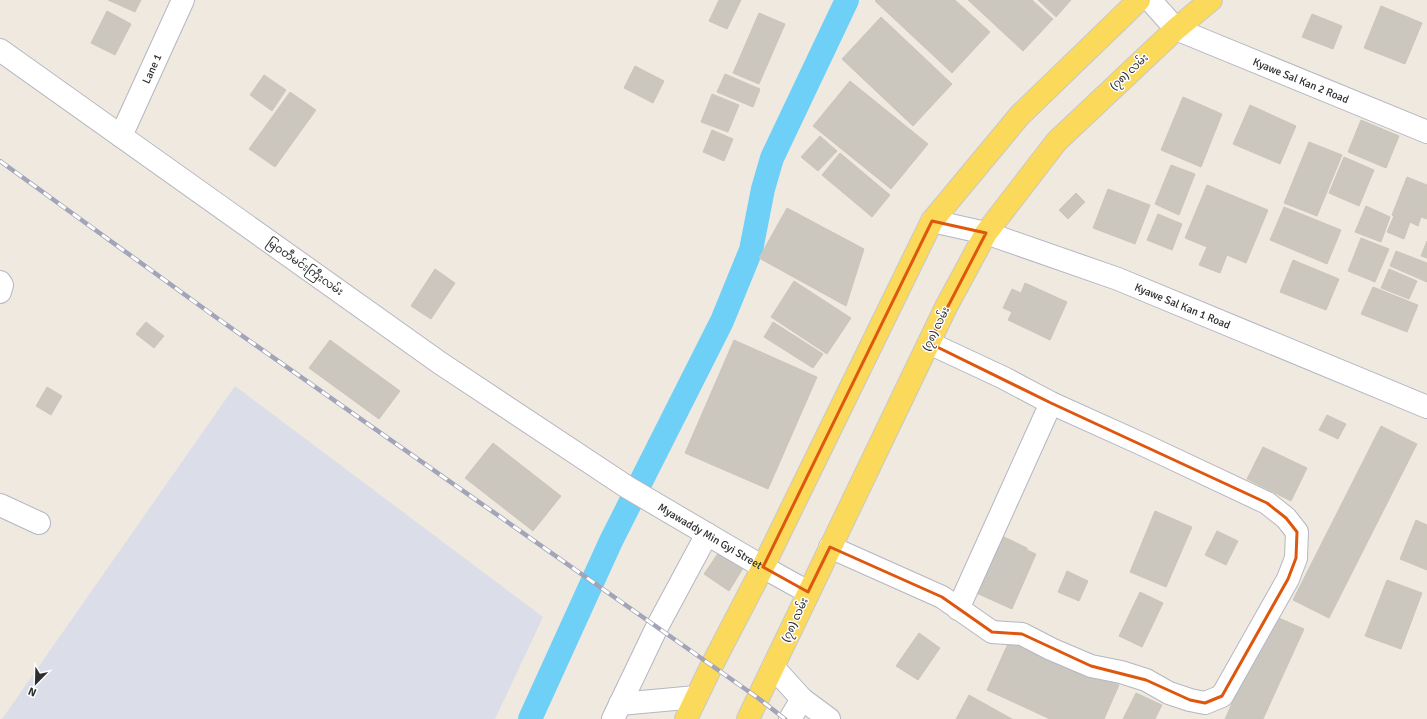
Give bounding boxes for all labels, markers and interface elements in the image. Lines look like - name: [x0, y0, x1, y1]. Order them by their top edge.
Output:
- street label: (၇၈) လမ်း: [1106, 50, 1152, 94]
- street label: Lane 1: [139, 52, 164, 86]
- street label: Kyawe Sal Kan 2 Road: [1251, 55, 1351, 106]
- street label: မြဝတီမင်းကြီးလမ်း: [263, 235, 346, 300]
- street label: Kyawe Sal Kan 1 Road: [1133, 280, 1233, 331]
- street label: (၇၈) လမ်း: [919, 304, 954, 354]
- street label: Myawaddy Min Gyi Street: [656, 500, 765, 572]
- street label: (၇၈) လမ်း: [778, 595, 813, 645]
- north arrow: [16, 663, 56, 703]
- text: N: [26, 684, 38, 699]

